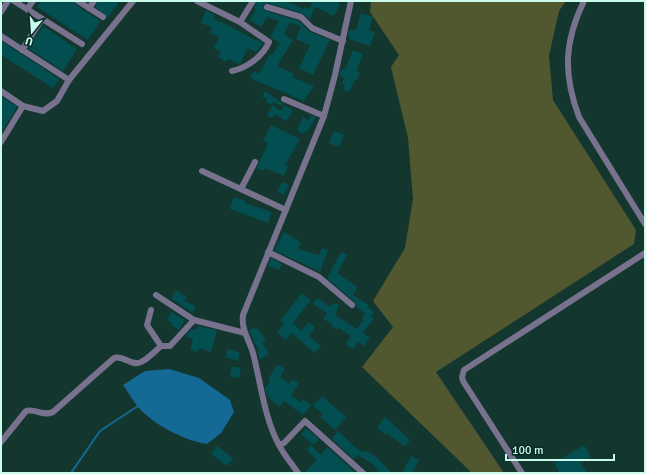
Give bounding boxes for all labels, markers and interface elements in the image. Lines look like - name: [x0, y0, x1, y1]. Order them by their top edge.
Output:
- north arrow: [12, 12, 52, 52]
- text: U: [24, 34, 35, 48]
- scale bar: [506, 436, 614, 462]
- text: 100 m: [512, 443, 544, 458]

